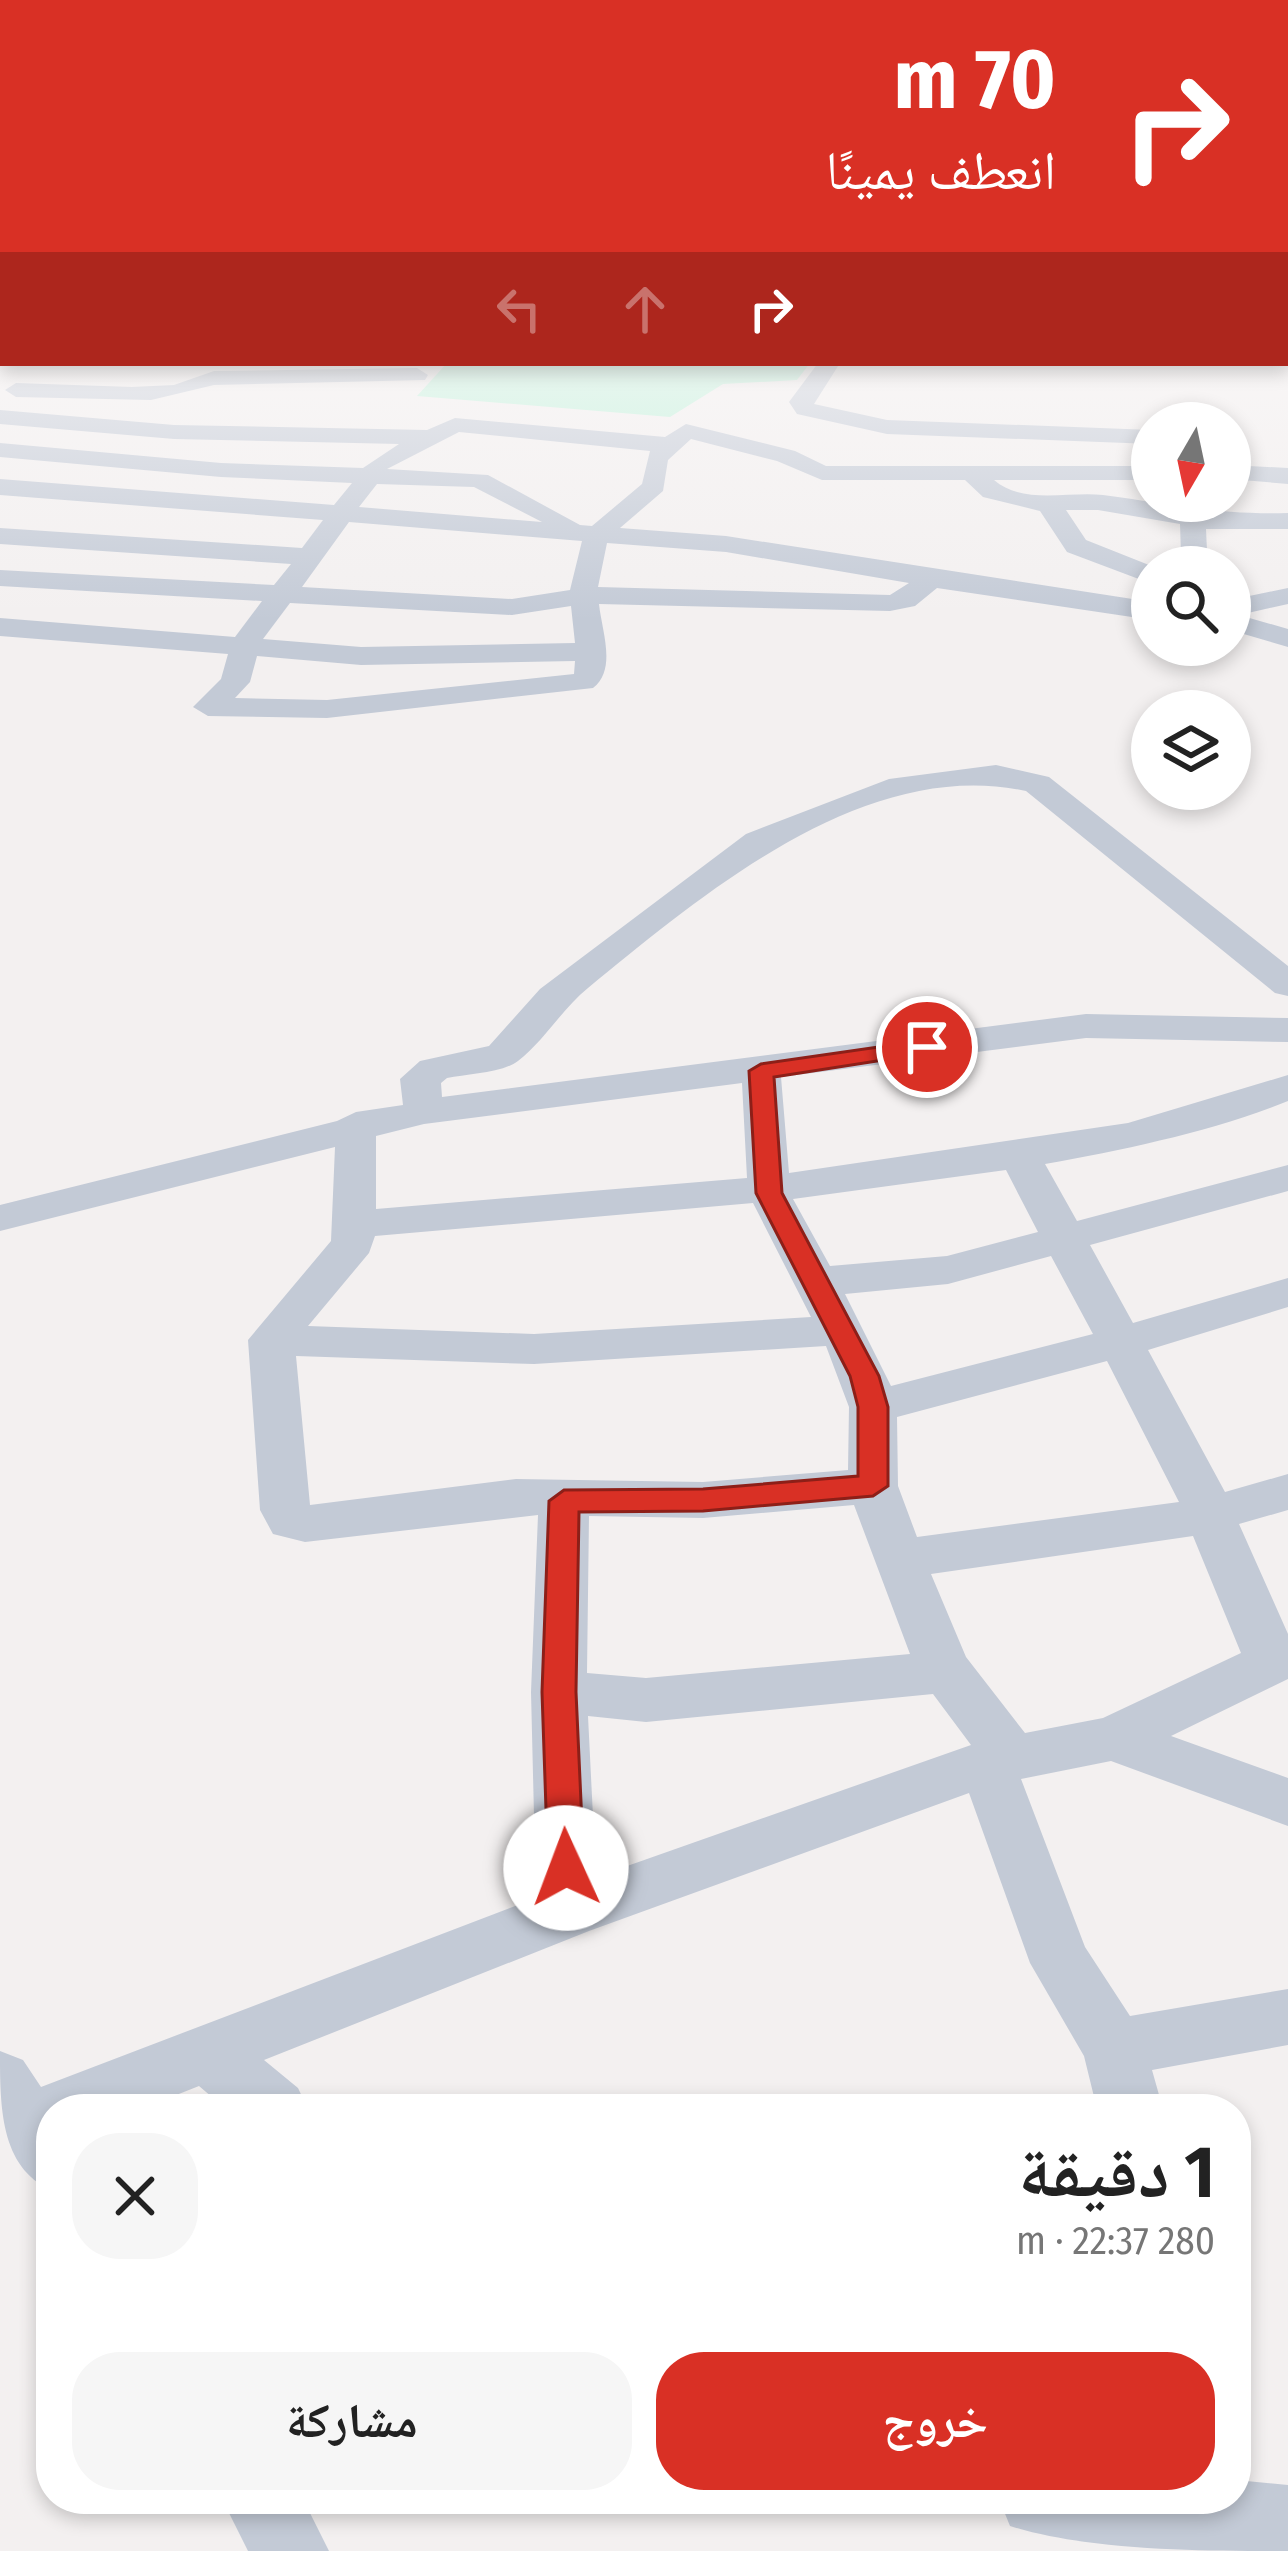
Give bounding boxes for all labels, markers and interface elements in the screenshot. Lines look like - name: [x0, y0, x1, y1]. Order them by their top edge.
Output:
- text: 70 m: [894, 29, 1056, 130]
- icon: right: [1098, 48, 1254, 204]
- text: انعطف يمينًا: [825, 139, 1056, 203]
- icon: left: [486, 276, 552, 342]
- icon: ahead: [612, 276, 678, 342]
- icon: right: [738, 276, 804, 342]
- north arrow: [1131, 402, 1251, 522]
- map controls: [1131, 402, 1251, 810]
- button: search: [1131, 546, 1251, 666]
- button: layers: [1131, 690, 1251, 810]
- pin: [876, 996, 978, 1098]
- icon: arrive: [894, 1014, 960, 1080]
- position arrow: [503, 1805, 629, 1931]
- text: 1 دقيقة: [1018, 2130, 1215, 2216]
- button: close: [72, 2133, 198, 2259]
- text: 280 m · 22:37: [1016, 2218, 1215, 2264]
- button: مشاركة: [72, 2352, 632, 2490]
- button: خروج: [656, 2352, 1215, 2490]

